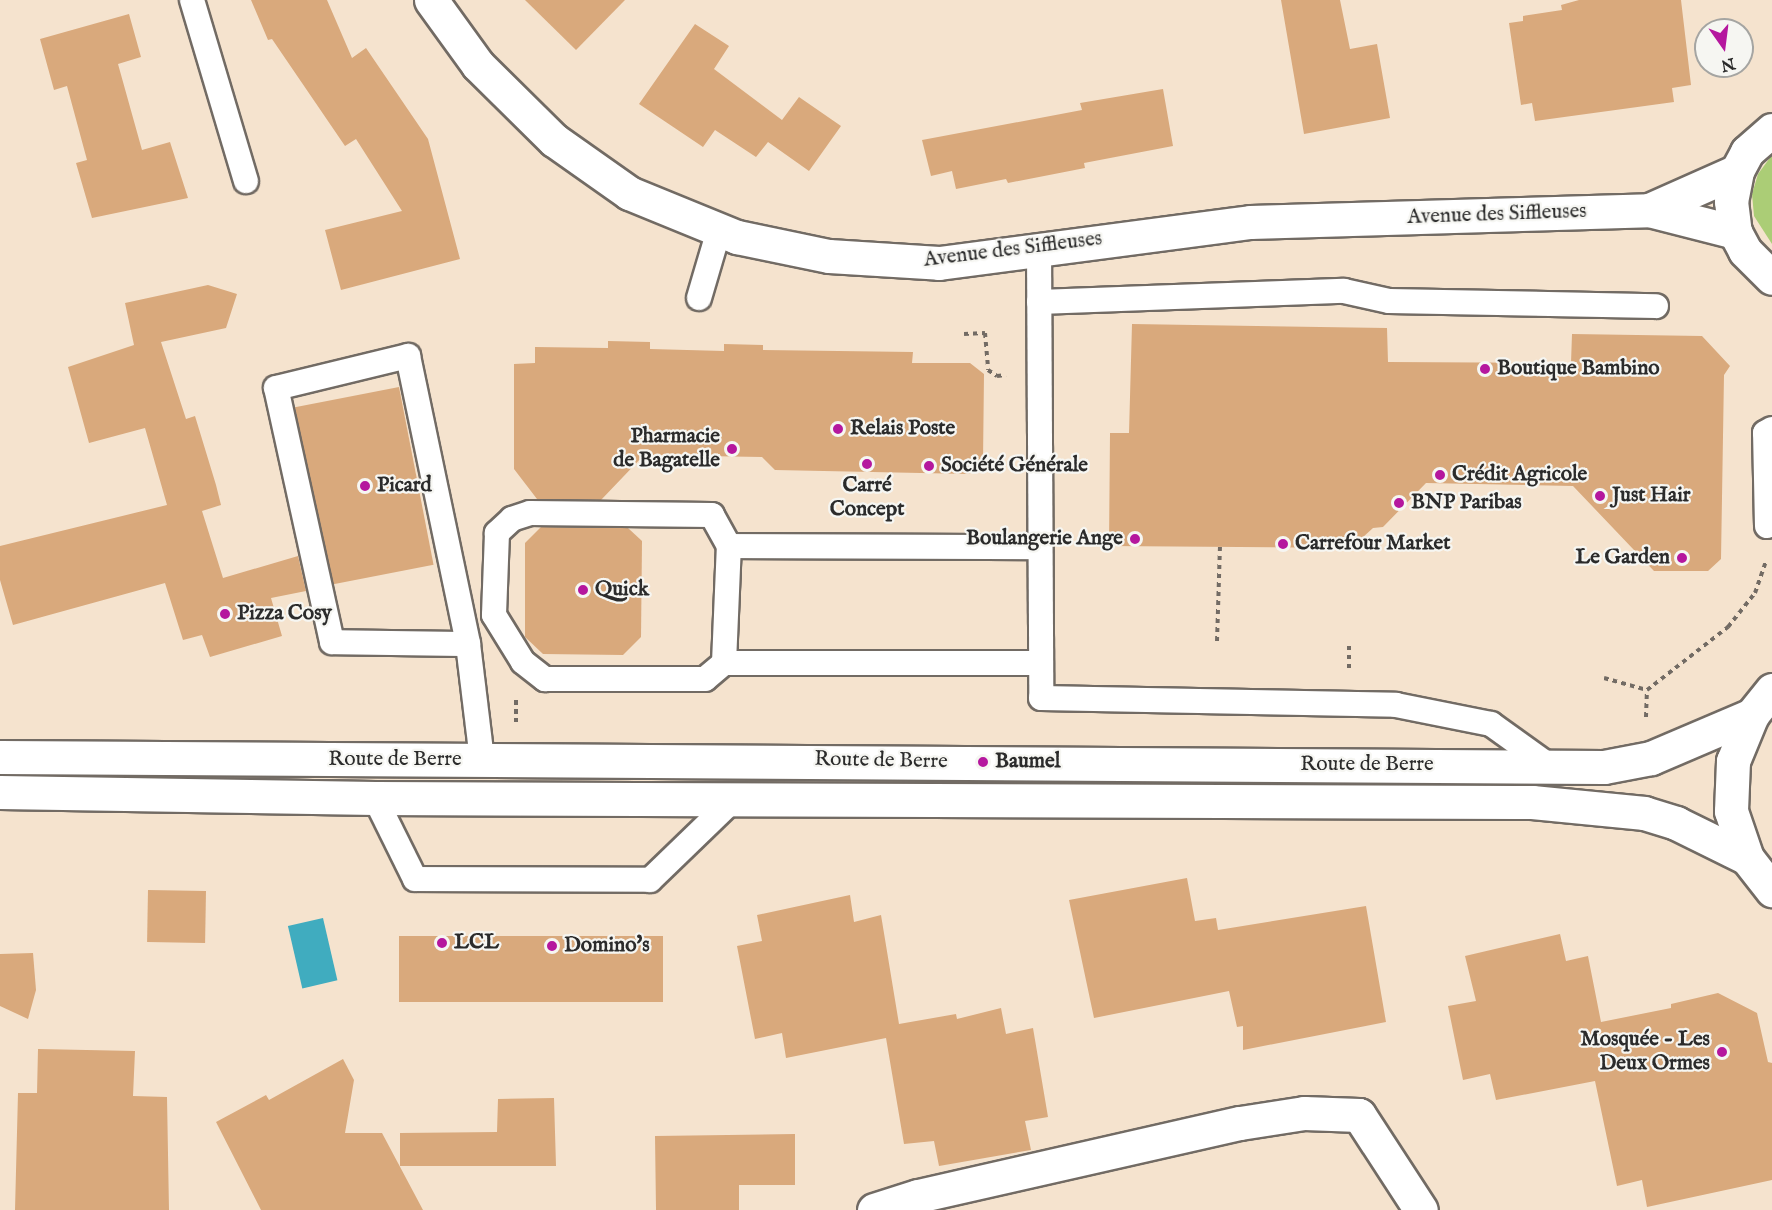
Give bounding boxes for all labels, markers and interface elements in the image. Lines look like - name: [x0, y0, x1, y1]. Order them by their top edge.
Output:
- north arrow: [1694, 18, 1754, 78]
- text: N: [1719, 52, 1737, 75]
- street label: Avenue des Siffleuses: [1407, 199, 1587, 231]
- street label: Avenue des Siffleuses: [922, 227, 1104, 273]
- place label: Boutique Bambino: [1497, 356, 1660, 382]
- marker: Boutique Bambino: [1478, 362, 1492, 376]
- place label: Relais Poste: [850, 416, 955, 442]
- marker: Relais Poste: [831, 422, 845, 436]
- place label: Pharmacie de Bagatelle: [613, 424, 720, 474]
- marker: Pharmacie de Bagatelle: [725, 442, 739, 456]
- place label: Société Générale: [941, 453, 1088, 479]
- marker: Carré Concept: [860, 457, 874, 471]
- marker: Société Générale: [922, 459, 936, 473]
- place label: Crédit Agricole: [1452, 462, 1587, 488]
- marker: Crédit Agricole: [1433, 468, 1447, 482]
- place label: Picard: [377, 473, 432, 499]
- place label: Carré Concept: [830, 473, 904, 523]
- marker: Picard: [358, 479, 372, 493]
- place label: Just Hair: [1612, 483, 1691, 509]
- marker: Just Hair: [1593, 489, 1607, 503]
- place label: BNP Paribas: [1411, 490, 1522, 516]
- marker: BNP Paribas: [1392, 496, 1406, 510]
- place label: Boulangerie Ange: [966, 526, 1123, 552]
- place label: Carrefour Market: [1295, 531, 1450, 557]
- marker: Boulangerie Ange: [1128, 532, 1142, 546]
- marker: Carrefour Market: [1276, 537, 1290, 551]
- place label: Le Garden: [1575, 545, 1670, 571]
- marker: Le Garden: [1675, 551, 1689, 565]
- place label: Quick: [595, 577, 649, 603]
- marker: Quick: [576, 583, 590, 597]
- place label: Pizza Cosy: [237, 601, 332, 627]
- marker: Pizza Cosy: [218, 607, 232, 621]
- street label: Route de Berre: [328, 747, 462, 773]
- street label: Route de Berre: [814, 747, 948, 775]
- place label: Baumel: [995, 749, 1060, 775]
- street label: Route de Berre: [1300, 752, 1434, 778]
- marker: Baumel: [976, 755, 990, 769]
- place label: LCL: [454, 930, 499, 956]
- place label: Domino's: [564, 933, 650, 959]
- marker: LCL: [435, 936, 449, 950]
- marker: Domino's: [545, 939, 559, 953]
- place label: Mosquée - Les Deux Ormes: [1580, 1027, 1710, 1077]
- marker: Mosquée - Les Deux Ormes: [1715, 1045, 1729, 1059]

